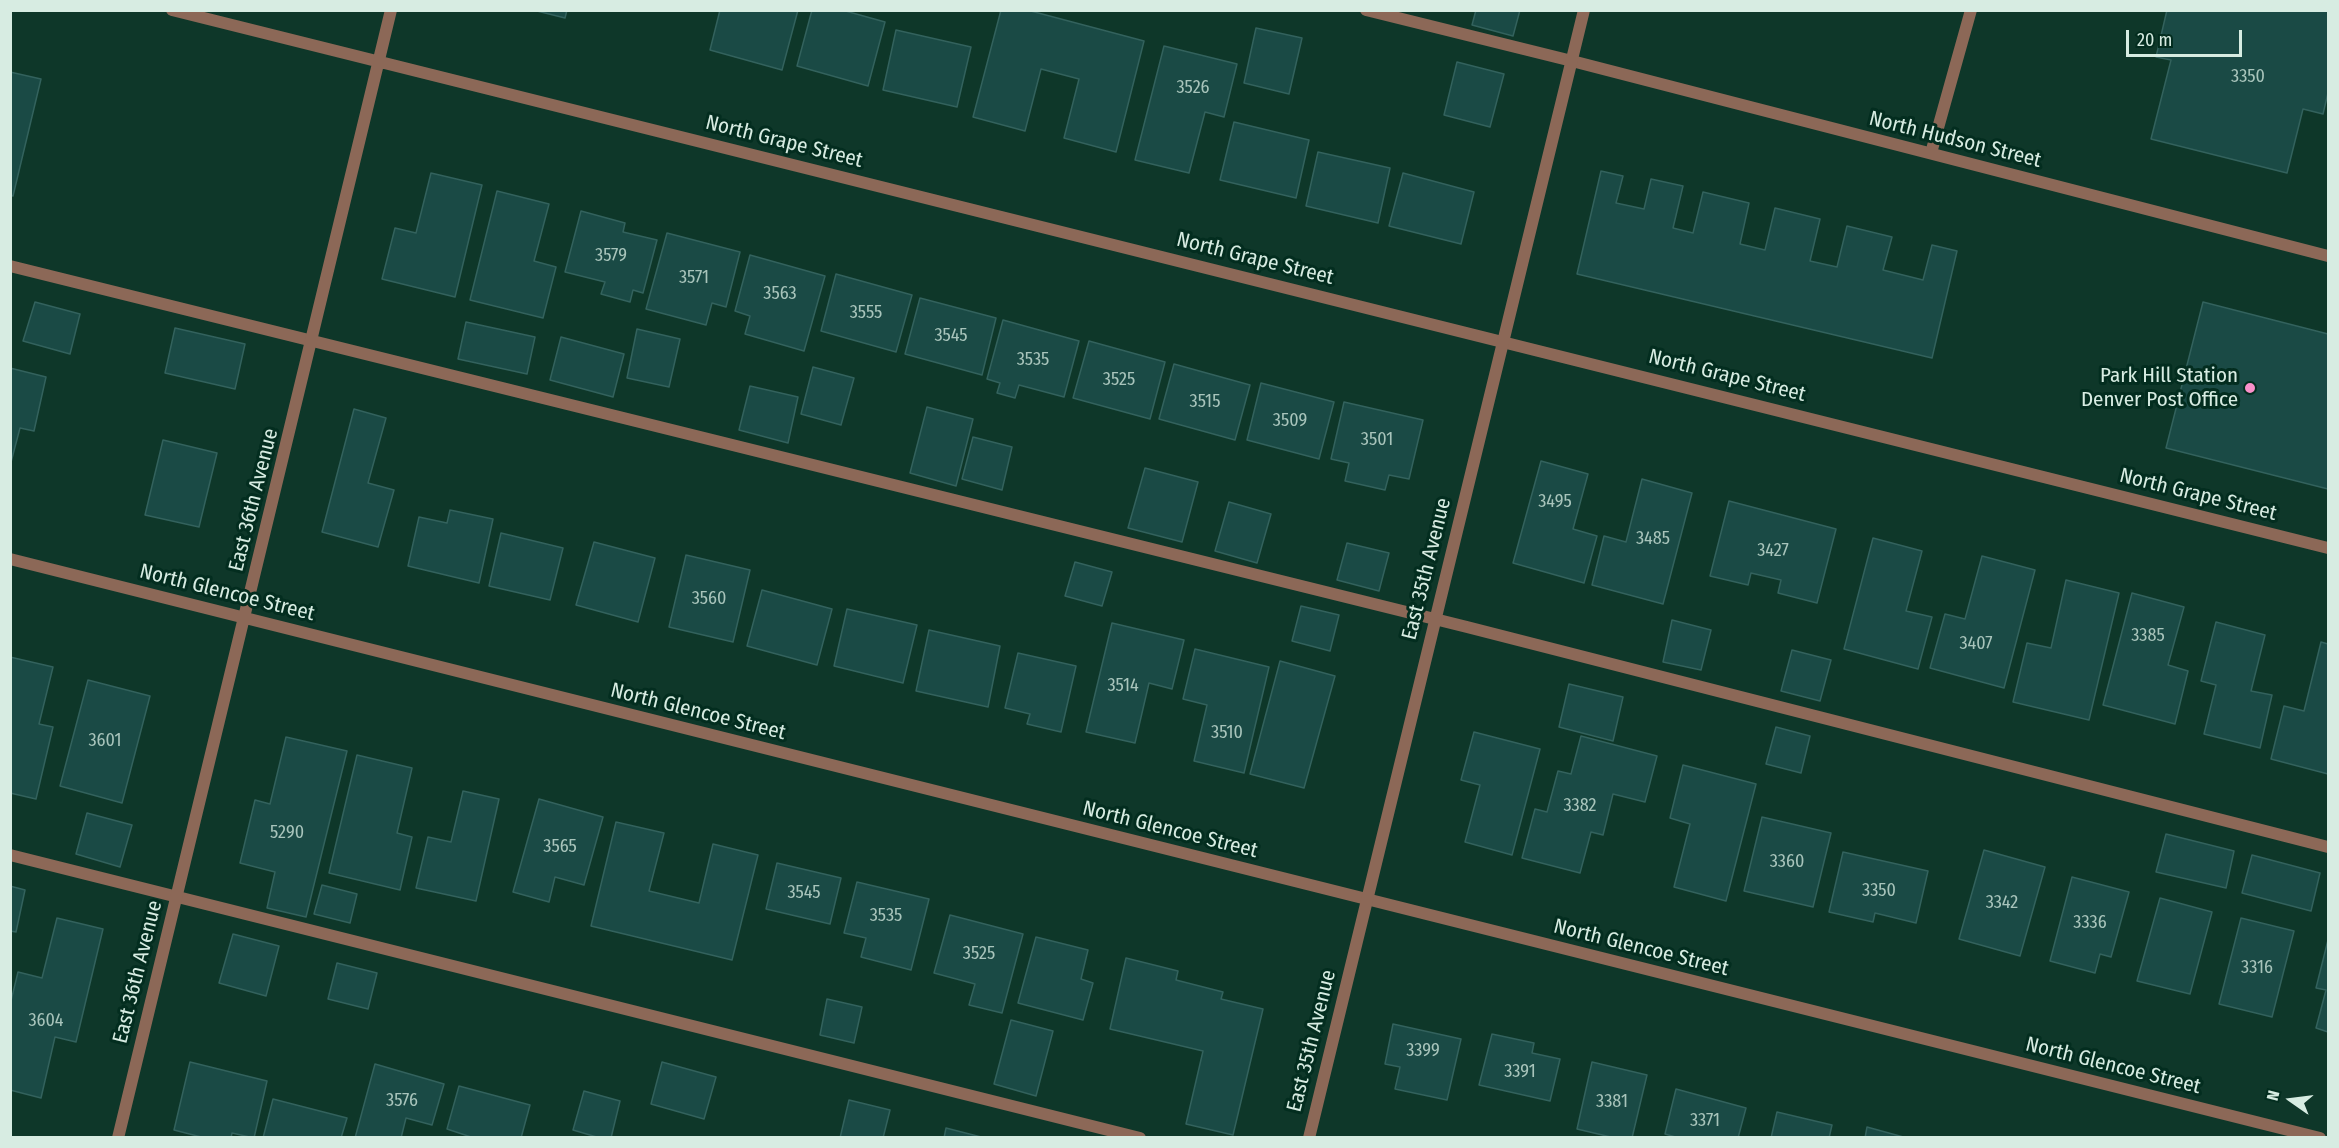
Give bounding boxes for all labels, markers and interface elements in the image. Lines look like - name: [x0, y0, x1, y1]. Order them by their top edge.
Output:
- scale bar: [2129, 18, 2244, 56]
- text: 20 m: [2137, 29, 2172, 51]
- house number: 3350: [2231, 66, 2265, 88]
- house number: 3526: [1176, 77, 1210, 99]
- street label: North Hudson Street: [1866, 106, 2044, 174]
- street label: North Grape Street: [703, 110, 865, 174]
- street label: North Grape Street: [1174, 227, 1336, 291]
- house number: 3579: [595, 245, 627, 267]
- house number: 3571: [679, 267, 709, 289]
- house number: 3563: [763, 283, 797, 305]
- house number: 3555: [850, 302, 882, 324]
- house number: 3545: [934, 325, 968, 347]
- street label: North Grape Street: [1646, 344, 1808, 408]
- house number: 3535: [1017, 349, 1049, 371]
- place label: Park Hill Station Denver Post Office: [2081, 363, 2238, 413]
- house number: 3525: [1103, 369, 1135, 391]
- marker: Park Hill Station Denver Post Office: [2243, 381, 2257, 395]
- house number: 3515: [1190, 391, 1220, 413]
- house number: 3509: [1273, 410, 1307, 432]
- street label: East 36th Avenue: [224, 426, 284, 574]
- house number: 3501: [1361, 429, 1393, 451]
- street label: North Grape Street: [2117, 463, 2279, 527]
- house number: 3495: [1538, 491, 1572, 513]
- street label: East 35th Avenue: [1397, 495, 1457, 643]
- house number: 3485: [1636, 528, 1670, 550]
- house number: 3427: [1757, 540, 1789, 562]
- street label: North Glencoe Street: [137, 559, 317, 627]
- house number: 3560: [692, 588, 726, 610]
- house number: 3385: [2131, 625, 2165, 647]
- house number: 3407: [1959, 633, 1993, 655]
- house number: 3514: [1107, 675, 1139, 697]
- street label: North Glencoe Street: [608, 678, 788, 746]
- house number: 3510: [1211, 722, 1243, 744]
- house number: 3601: [89, 730, 121, 752]
- house number: 3382: [1563, 795, 1597, 817]
- street label: North Glencoe Street: [1080, 796, 1260, 864]
- house number: 5290: [270, 822, 304, 844]
- house number: 3565: [543, 836, 577, 858]
- house number: 3360: [1770, 851, 1804, 873]
- house number: 3350: [1862, 880, 1896, 902]
- house number: 3545: [787, 882, 821, 904]
- house number: 3342: [1986, 892, 2018, 914]
- street label: East 36th Avenue: [108, 898, 168, 1046]
- house number: 3535: [870, 905, 902, 927]
- house number: 3336: [2073, 912, 2107, 934]
- street label: North Glencoe Street: [1551, 914, 1731, 982]
- house number: 3525: [963, 943, 995, 965]
- house number: 3316: [2241, 957, 2273, 979]
- street label: East 35th Avenue: [1282, 967, 1342, 1115]
- house number: 3604: [28, 1010, 64, 1032]
- street label: North Glencoe Street: [2023, 1032, 2203, 1100]
- house number: 3399: [1406, 1040, 1440, 1062]
- house number: 3391: [1504, 1061, 1536, 1083]
- north arrow: [2261, 1070, 2321, 1130]
- text: N: [2263, 1089, 2283, 1102]
- house number: 3576: [386, 1090, 418, 1112]
- house number: 3381: [1596, 1091, 1628, 1113]
- house number: 3371: [1690, 1110, 1720, 1132]

